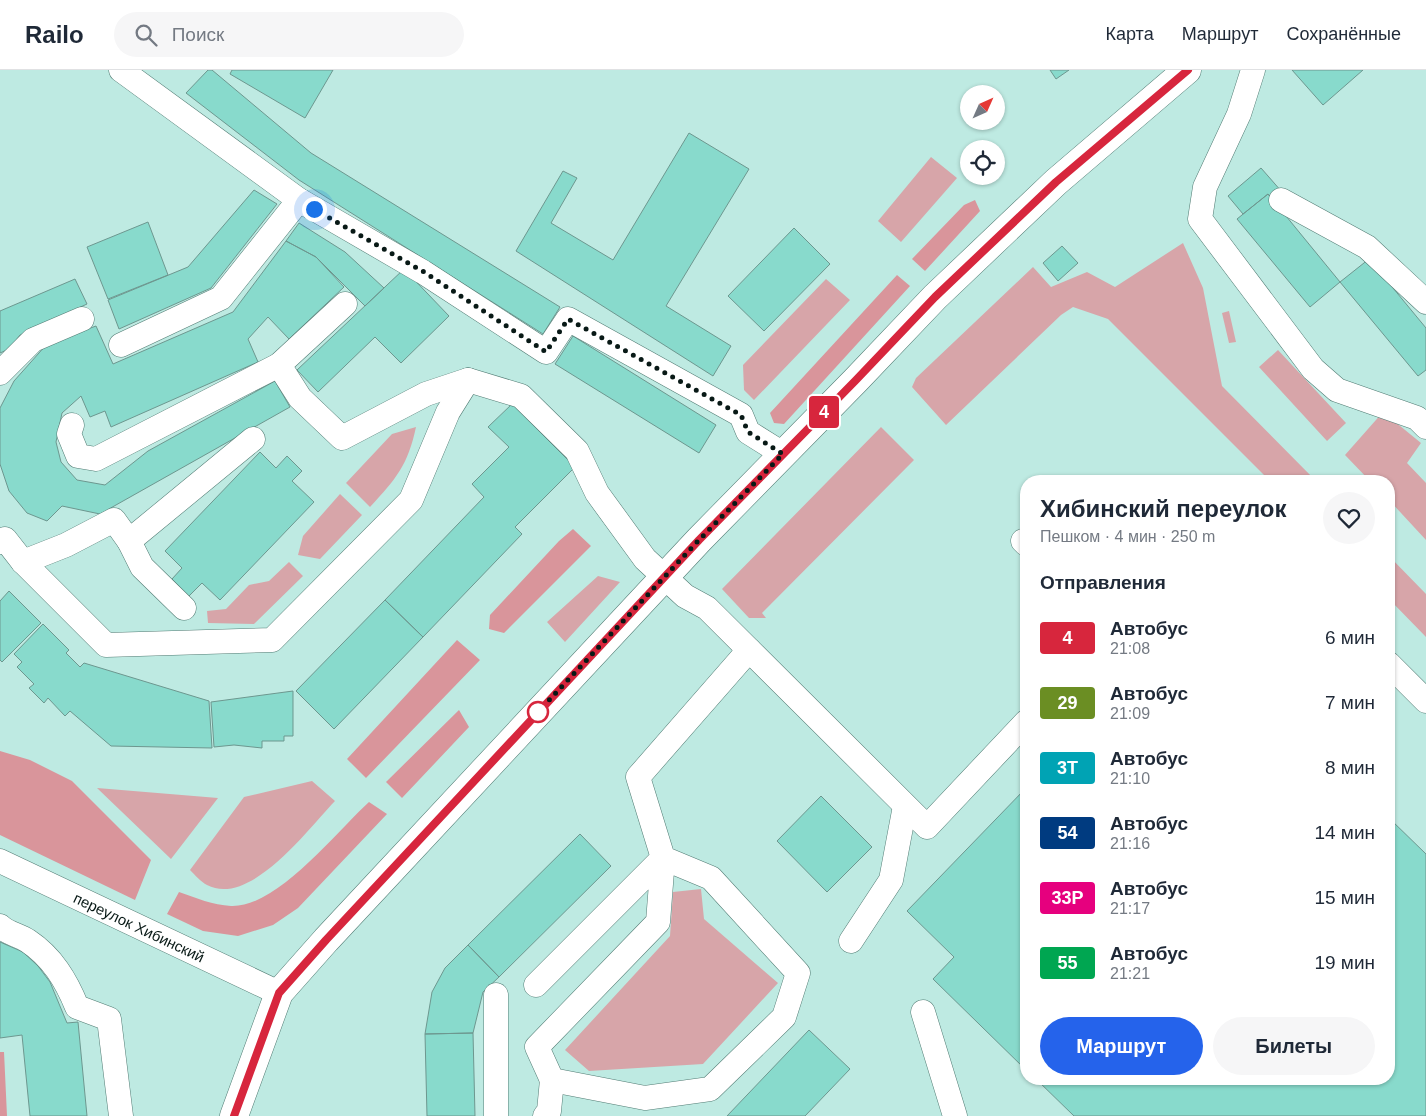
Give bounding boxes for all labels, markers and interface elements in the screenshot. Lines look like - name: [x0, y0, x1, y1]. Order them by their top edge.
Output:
- search box: [114, 12, 464, 57]
- text: Railo: [25, 21, 84, 48]
- icon: search: [132, 21, 160, 49]
- text: Поиск: [172, 24, 224, 45]
- text: Карта: [1106, 24, 1154, 44]
- text: Маршрут: [1182, 24, 1258, 44]
- text: Сохранённые: [1286, 24, 1401, 44]
- north arrow: [960, 85, 1005, 130]
- map controls: [960, 85, 1005, 185]
- button: locate: [960, 140, 1005, 185]
- your location: [302, 197, 327, 222]
- line badge: 4: [808, 396, 840, 428]
- text: 4: [819, 402, 829, 422]
- button: heart: [1323, 492, 1375, 544]
- text: Хибинский переулок: [1040, 495, 1287, 522]
- text: Пешком · 4 мин · 250 m: [1040, 528, 1215, 545]
- text: Отправления: [1040, 572, 1166, 593]
- text: Автобус: [1110, 618, 1188, 639]
- text: 6 мин: [1325, 627, 1375, 648]
- text: 4: [1062, 628, 1073, 648]
- text: 21:08: [1110, 640, 1150, 657]
- text: Автобус: [1110, 683, 1188, 704]
- text: 7 мин: [1325, 692, 1375, 713]
- text: 29: [1057, 693, 1078, 713]
- unlabelled marker: [527, 701, 549, 723]
- text: 21:09: [1110, 705, 1150, 722]
- text: Автобус: [1110, 748, 1188, 769]
- text: 8 мин: [1325, 757, 1375, 778]
- text: 3Т: [1057, 758, 1078, 778]
- text: 21:10: [1110, 770, 1150, 787]
- text: Автобус: [1110, 813, 1188, 834]
- text: 14 мин: [1314, 822, 1375, 843]
- text: 54: [1057, 823, 1078, 843]
- text: 21:16: [1110, 835, 1150, 852]
- text: Автобус: [1110, 878, 1188, 899]
- text: 15 мин: [1314, 887, 1375, 908]
- text: 33Р: [1051, 888, 1084, 908]
- street label: переулок Хибинский: [71, 889, 207, 965]
- text: 21:17: [1110, 900, 1150, 917]
- text: Автобус: [1110, 943, 1188, 964]
- text: 19 мин: [1314, 952, 1375, 973]
- text: 55: [1057, 953, 1078, 973]
- text: 21:21: [1110, 965, 1150, 982]
- button: Маршрут: [1040, 1017, 1203, 1075]
- button: Билеты: [1213, 1017, 1375, 1075]

